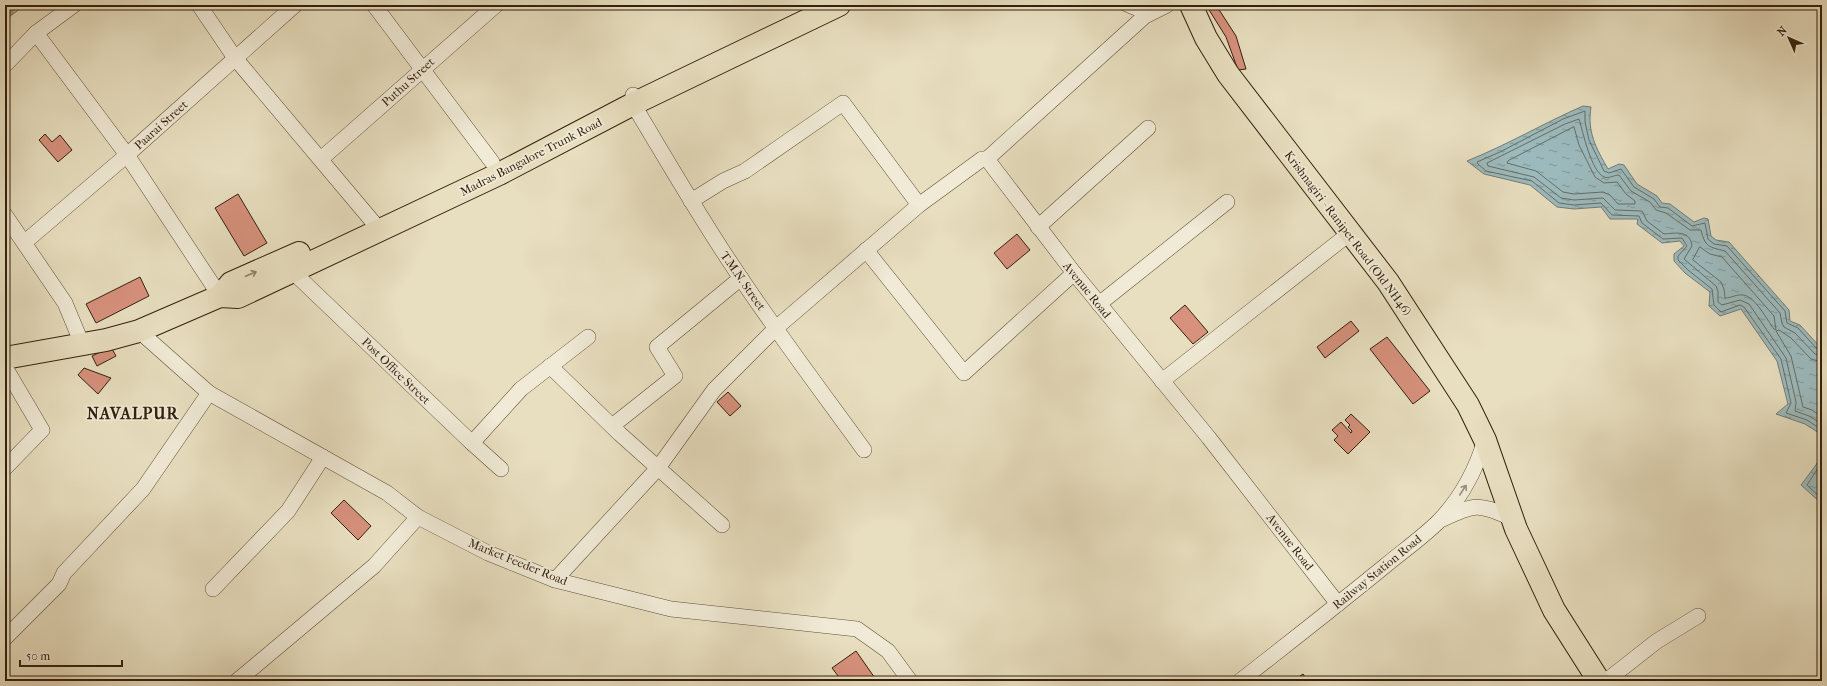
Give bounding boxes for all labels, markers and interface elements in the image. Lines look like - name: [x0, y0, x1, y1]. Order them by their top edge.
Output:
- north arrow: [1769, 18, 1809, 58]
- text: N: [1775, 23, 1790, 39]
- street label: Puthu Street: [379, 54, 438, 109]
- street label: Paarai Street: [132, 97, 191, 153]
- street label: Madras Bangalore Trunk Road: [458, 115, 605, 199]
- street label: Krishnagiri - Ranipet Road (Old NH46): [1282, 148, 1414, 318]
- street label: T.M.N. Street: [718, 249, 769, 314]
- street label: Avenue Road: [1060, 258, 1114, 321]
- one-way arrow: [245, 270, 257, 277]
- street label: Post Office Street: [359, 335, 434, 408]
- district label: NAVALPUR: [87, 404, 180, 423]
- one-way arrow: [1459, 485, 1467, 496]
- street label: Avenue Road: [1263, 510, 1317, 573]
- street label: Railway Station Road: [1330, 532, 1425, 612]
- street label: Market Feeder Road: [466, 536, 570, 588]
- scale bar: [20, 642, 122, 668]
- text: 50 m: [26, 649, 50, 663]

